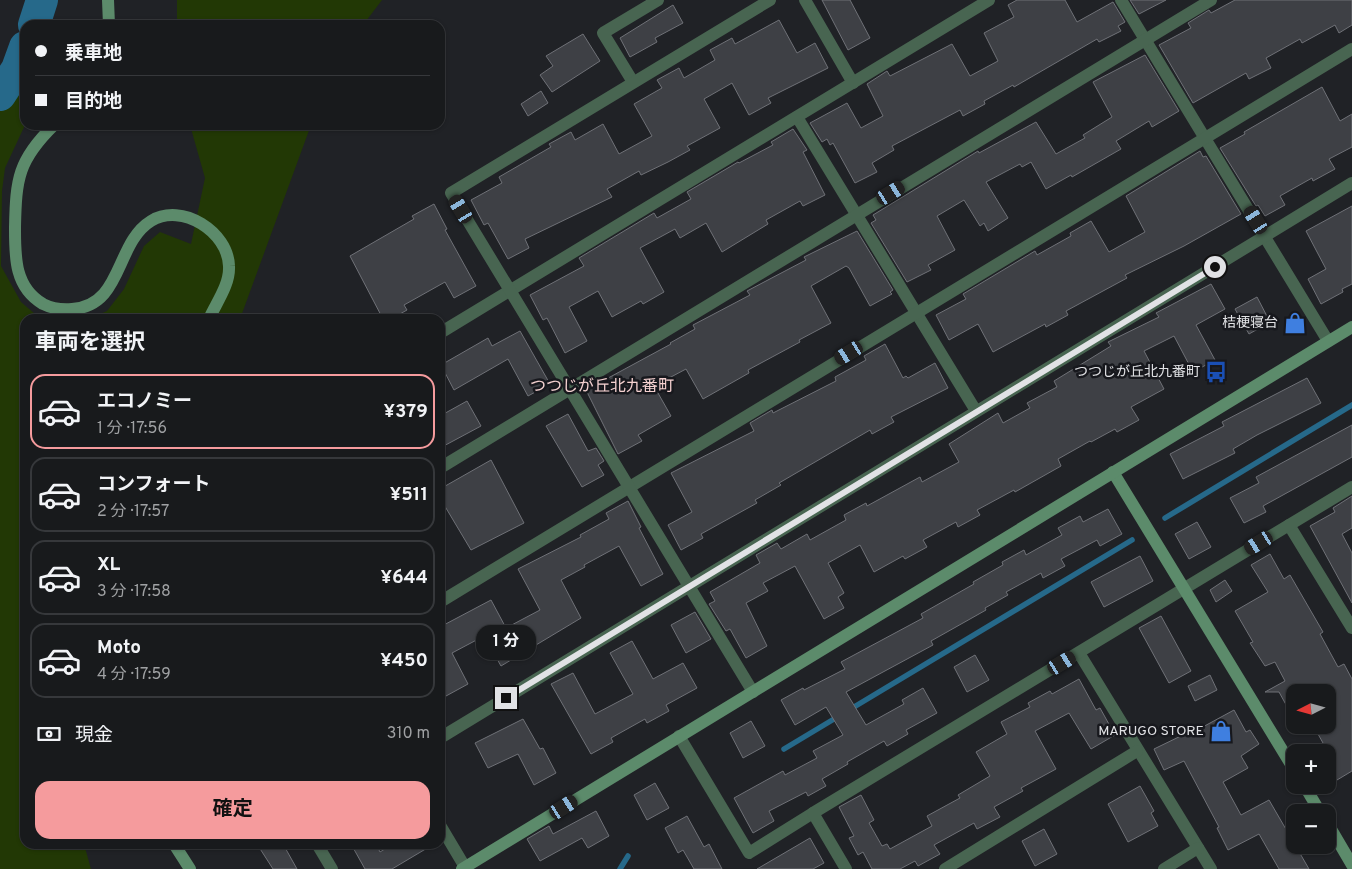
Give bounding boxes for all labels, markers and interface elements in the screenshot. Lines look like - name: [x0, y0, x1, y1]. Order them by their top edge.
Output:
- text: 乗車地: [65, 42, 122, 66]
- text: 目的地: [65, 90, 122, 114]
- car: [874, 179, 907, 207]
- car: [446, 192, 475, 226]
- car: [1241, 203, 1270, 237]
- route start: [1204, 256, 1226, 278]
- shop icon: 桔梗寝台: [1282, 310, 1308, 336]
- place label: 桔梗寝台: [1222, 314, 1278, 332]
- text: 車両を選択: [35, 330, 145, 357]
- car: [832, 339, 865, 367]
- bus stop icon: つつじが丘北九番町: [1203, 359, 1229, 385]
- place label: つつじが丘北九番町: [1074, 363, 1200, 381]
- district label: つつじが丘北九番町: [530, 377, 674, 397]
- icon: car: [37, 389, 82, 434]
- text: エコノミー: [97, 390, 192, 414]
- text: ¥379: [384, 400, 428, 424]
- text: 1 分 · 17:56: [97, 419, 167, 439]
- icon: car: [37, 472, 82, 517]
- text: コンフォート: [97, 473, 210, 497]
- text: ¥511: [390, 483, 428, 507]
- text: 2 分 · 17:57: [97, 502, 169, 522]
- car: [1242, 529, 1275, 557]
- text: XL: [97, 553, 120, 577]
- icon: car: [37, 555, 82, 600]
- text: ¥644: [380, 566, 428, 590]
- text: 3 分 · 17:58: [97, 582, 171, 602]
- callout: 1 分: [476, 626, 536, 660]
- text: 1 分: [493, 632, 519, 652]
- text: Moto: [97, 636, 141, 660]
- icon: car: [37, 638, 82, 683]
- text: ¥450: [380, 649, 428, 673]
- car: [1045, 649, 1078, 677]
- text: 4 分 · 17:59: [97, 665, 171, 685]
- north arrow: [1286, 684, 1336, 734]
- map controls: [1286, 684, 1336, 854]
- route end: [495, 687, 517, 709]
- shop icon: MARUGO STORE: [1208, 718, 1234, 744]
- icon: cash: [35, 720, 63, 748]
- place label: MARUGO STORE: [1098, 723, 1204, 740]
- text: 現金: [75, 724, 113, 748]
- text: 310 m: [387, 724, 430, 744]
- button: +: [1286, 744, 1336, 794]
- button: 確定: [35, 781, 430, 839]
- car: [547, 793, 580, 821]
- button: −: [1286, 804, 1336, 854]

